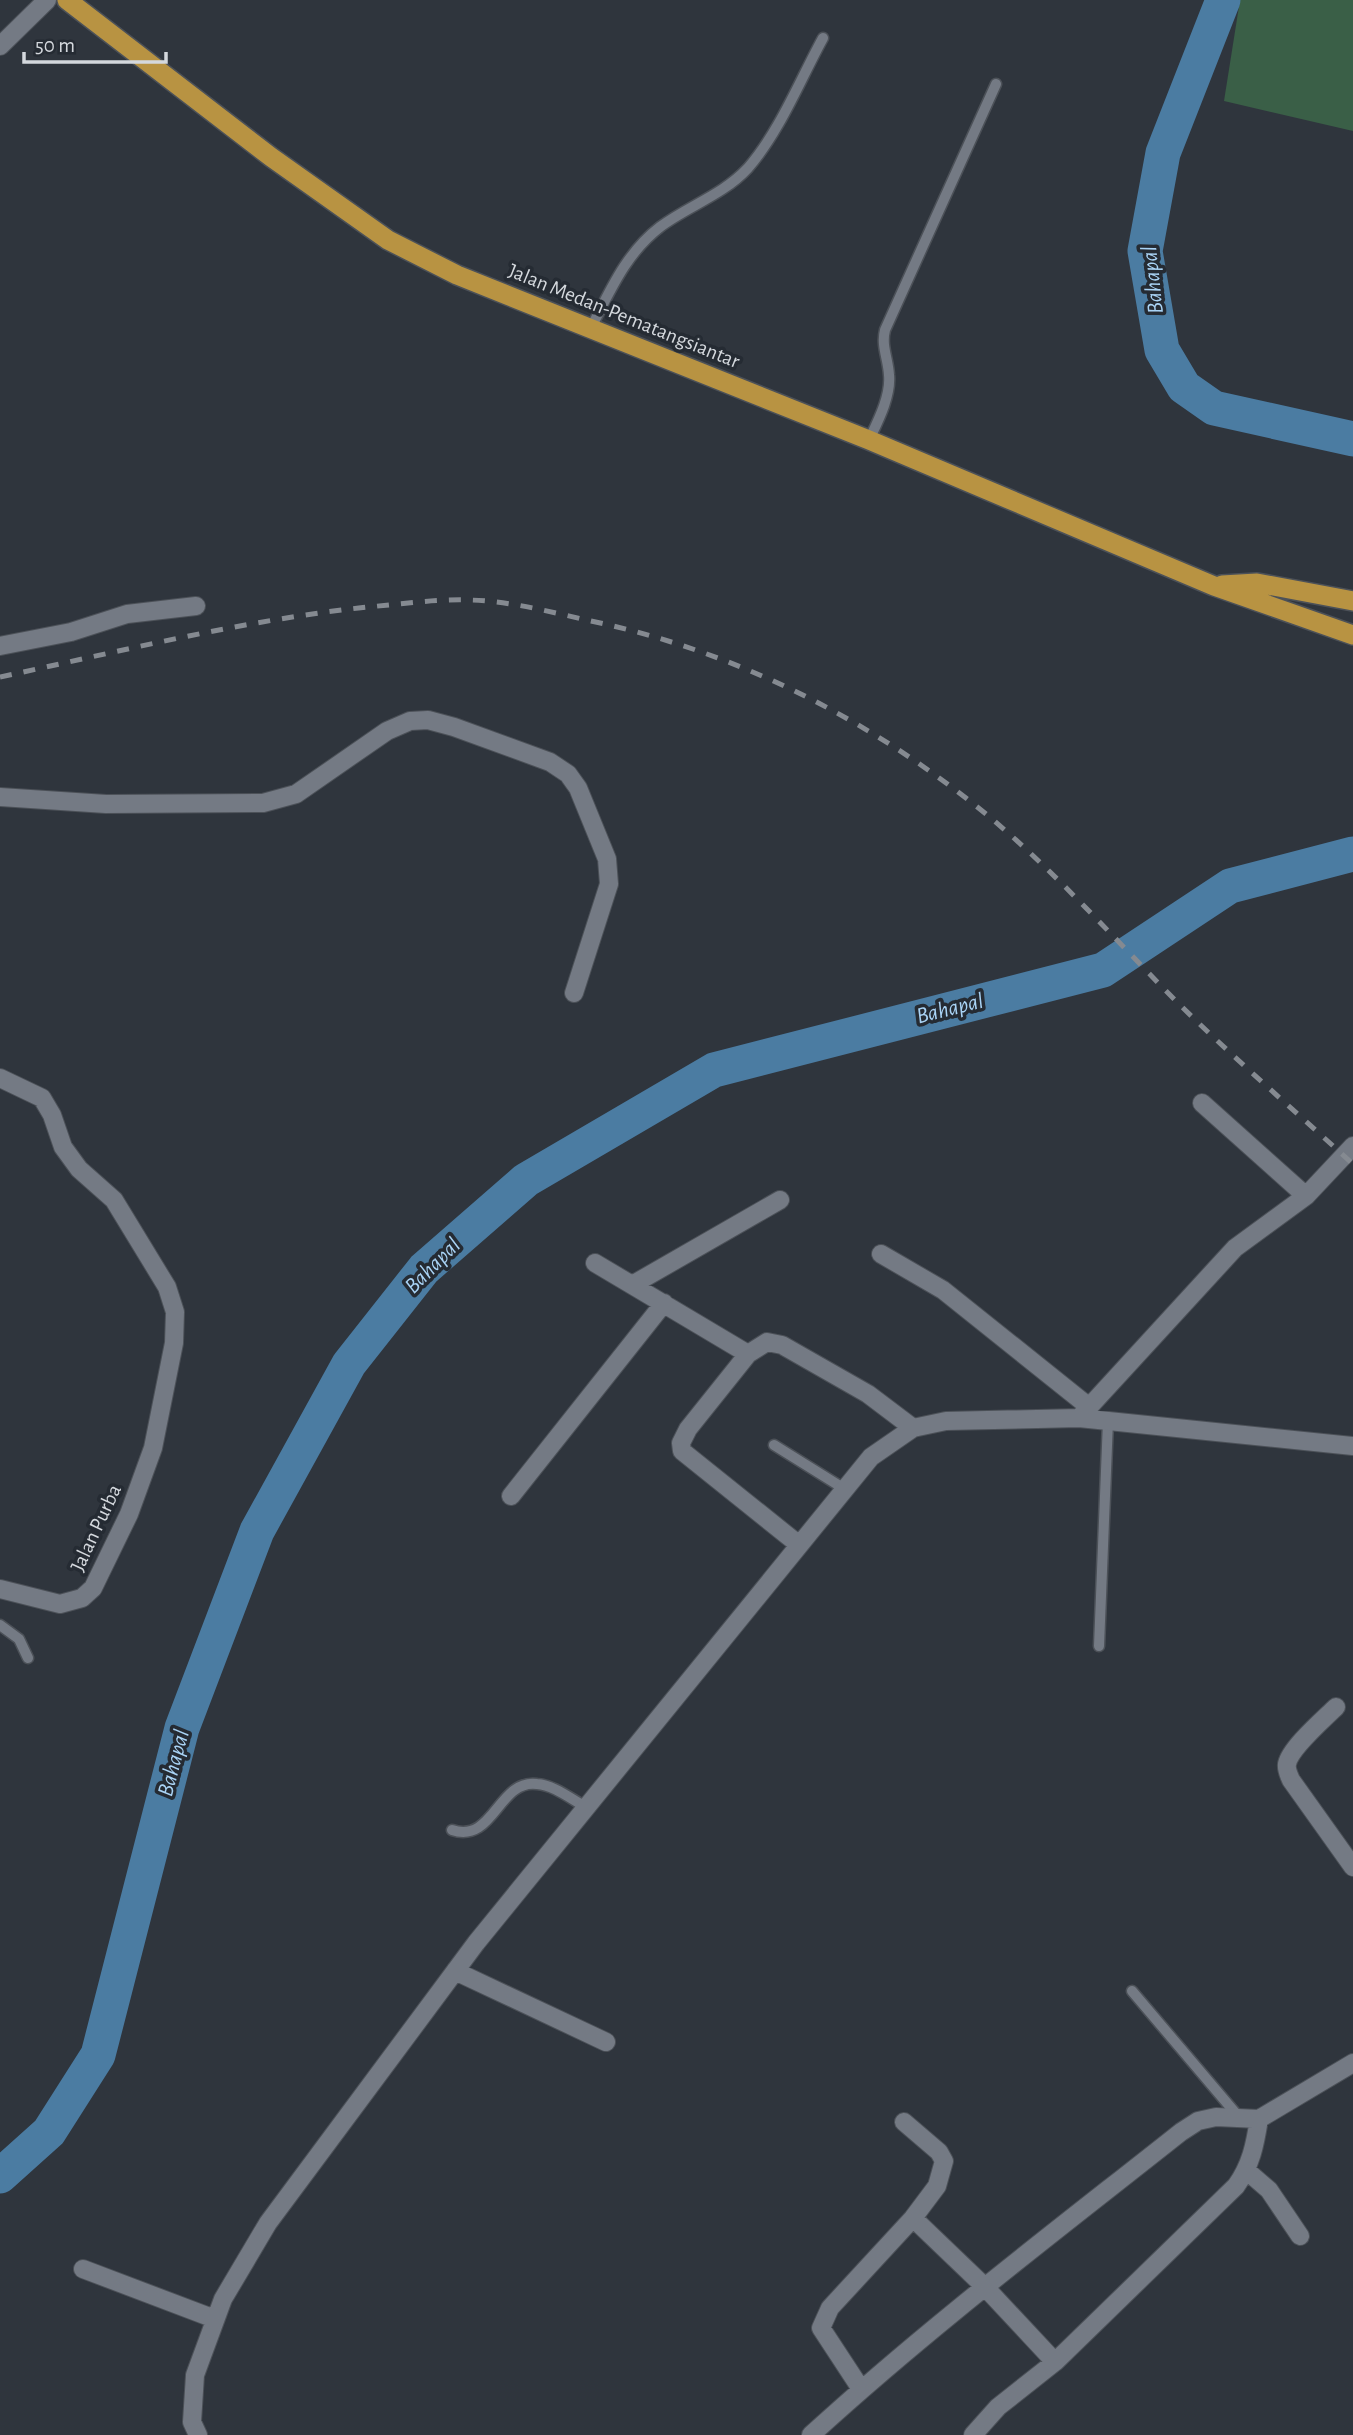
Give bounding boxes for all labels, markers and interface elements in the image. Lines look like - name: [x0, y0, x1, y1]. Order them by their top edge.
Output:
- scale bar: [24, 21, 166, 65]
- text: 50 m: [35, 35, 75, 56]
- water label: Bahapal: [1138, 244, 1168, 315]
- street label: Jalan Medan-Pematangsiantar: [505, 260, 743, 372]
- water label: Bahapal: [914, 989, 986, 1028]
- water label: Bahapal: [401, 1233, 466, 1298]
- street label: Jalan Purba: [67, 1481, 125, 1575]
- water label: Bahapal: [154, 1727, 194, 1799]

